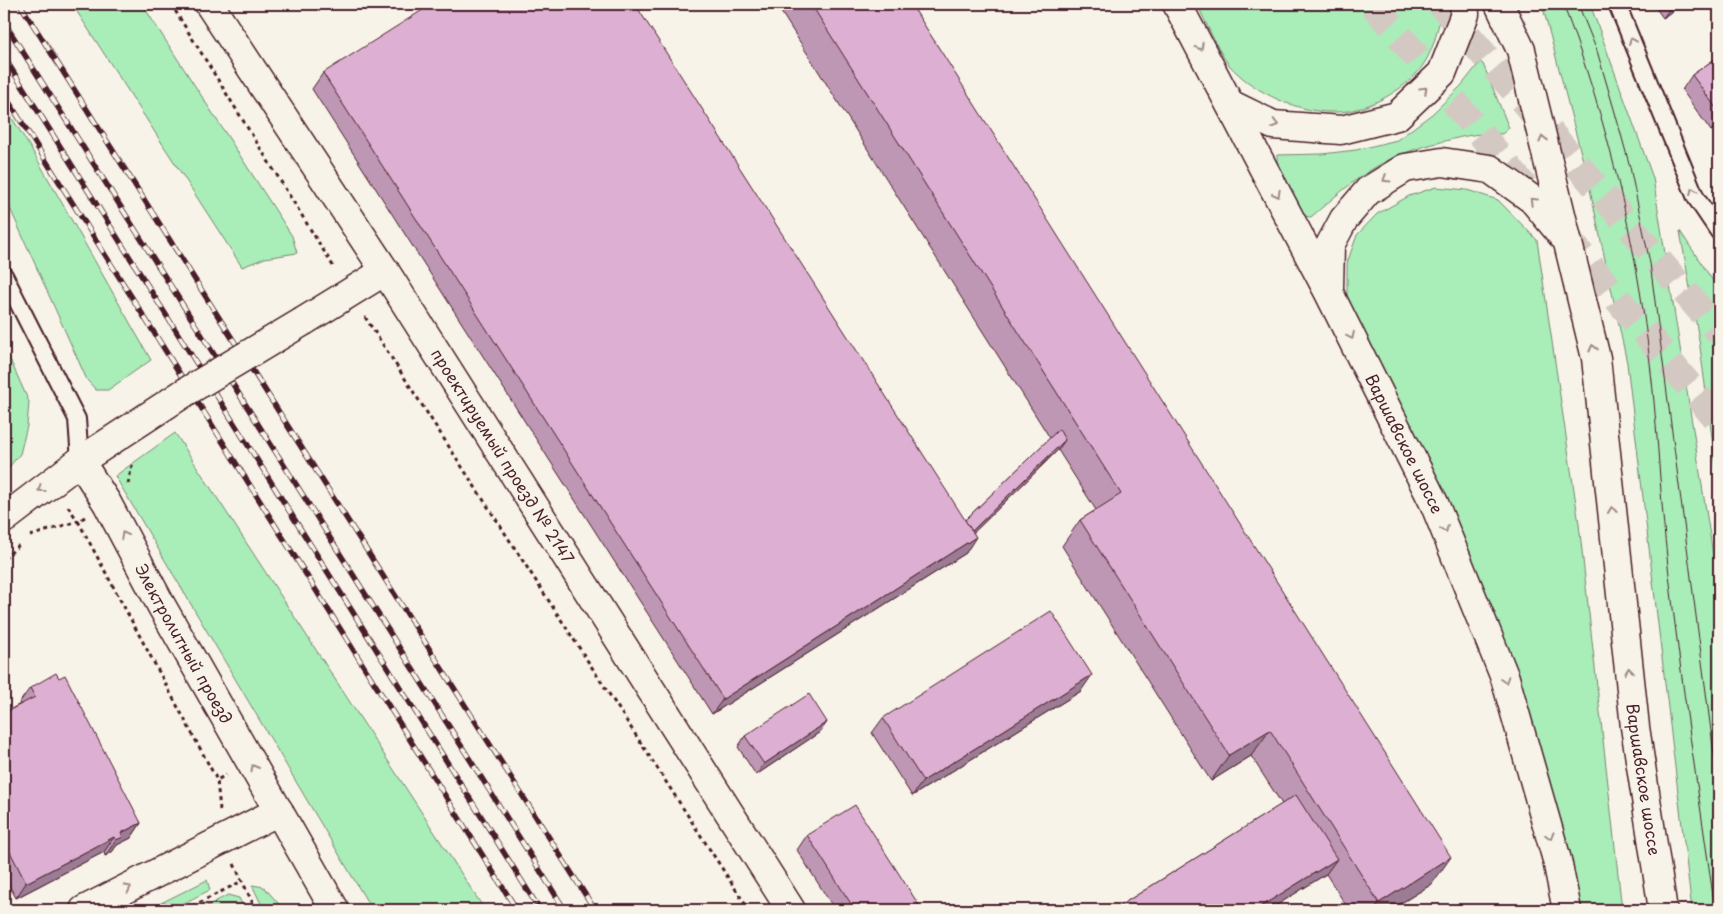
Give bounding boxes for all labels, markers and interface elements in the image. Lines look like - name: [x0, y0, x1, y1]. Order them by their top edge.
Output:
- one-way arrow: [1628, 37, 1638, 46]
- one-way arrow: [1194, 42, 1204, 51]
- one-way arrow: [1419, 87, 1428, 96]
- one-way arrow: [1270, 118, 1279, 129]
- one-way arrow: [1539, 136, 1549, 144]
- one-way arrow: [1382, 173, 1391, 183]
- one-way arrow: [1689, 187, 1700, 196]
- one-way arrow: [1271, 189, 1281, 198]
- one-way arrow: [1530, 198, 1539, 207]
- one-way arrow: [1345, 331, 1355, 340]
- street label: проектируемый проезд № 2147: [426, 343, 581, 568]
- one-way arrow: [1588, 344, 1599, 353]
- street label: Варшавское шоссе: [1360, 369, 1450, 517]
- one-way arrow: [38, 483, 47, 492]
- one-way arrow: [1607, 506, 1618, 514]
- one-way arrow: [1439, 525, 1449, 533]
- one-way arrow: [120, 531, 130, 540]
- street label: Электролитный проезд: [130, 559, 239, 727]
- one-way arrow: [1624, 667, 1635, 675]
- one-way arrow: [1500, 676, 1510, 684]
- street label: Варшавское шоссе: [1622, 702, 1667, 857]
- one-way arrow: [251, 765, 261, 774]
- one-way arrow: [1544, 832, 1555, 841]
- one-way arrow: [122, 884, 131, 894]

